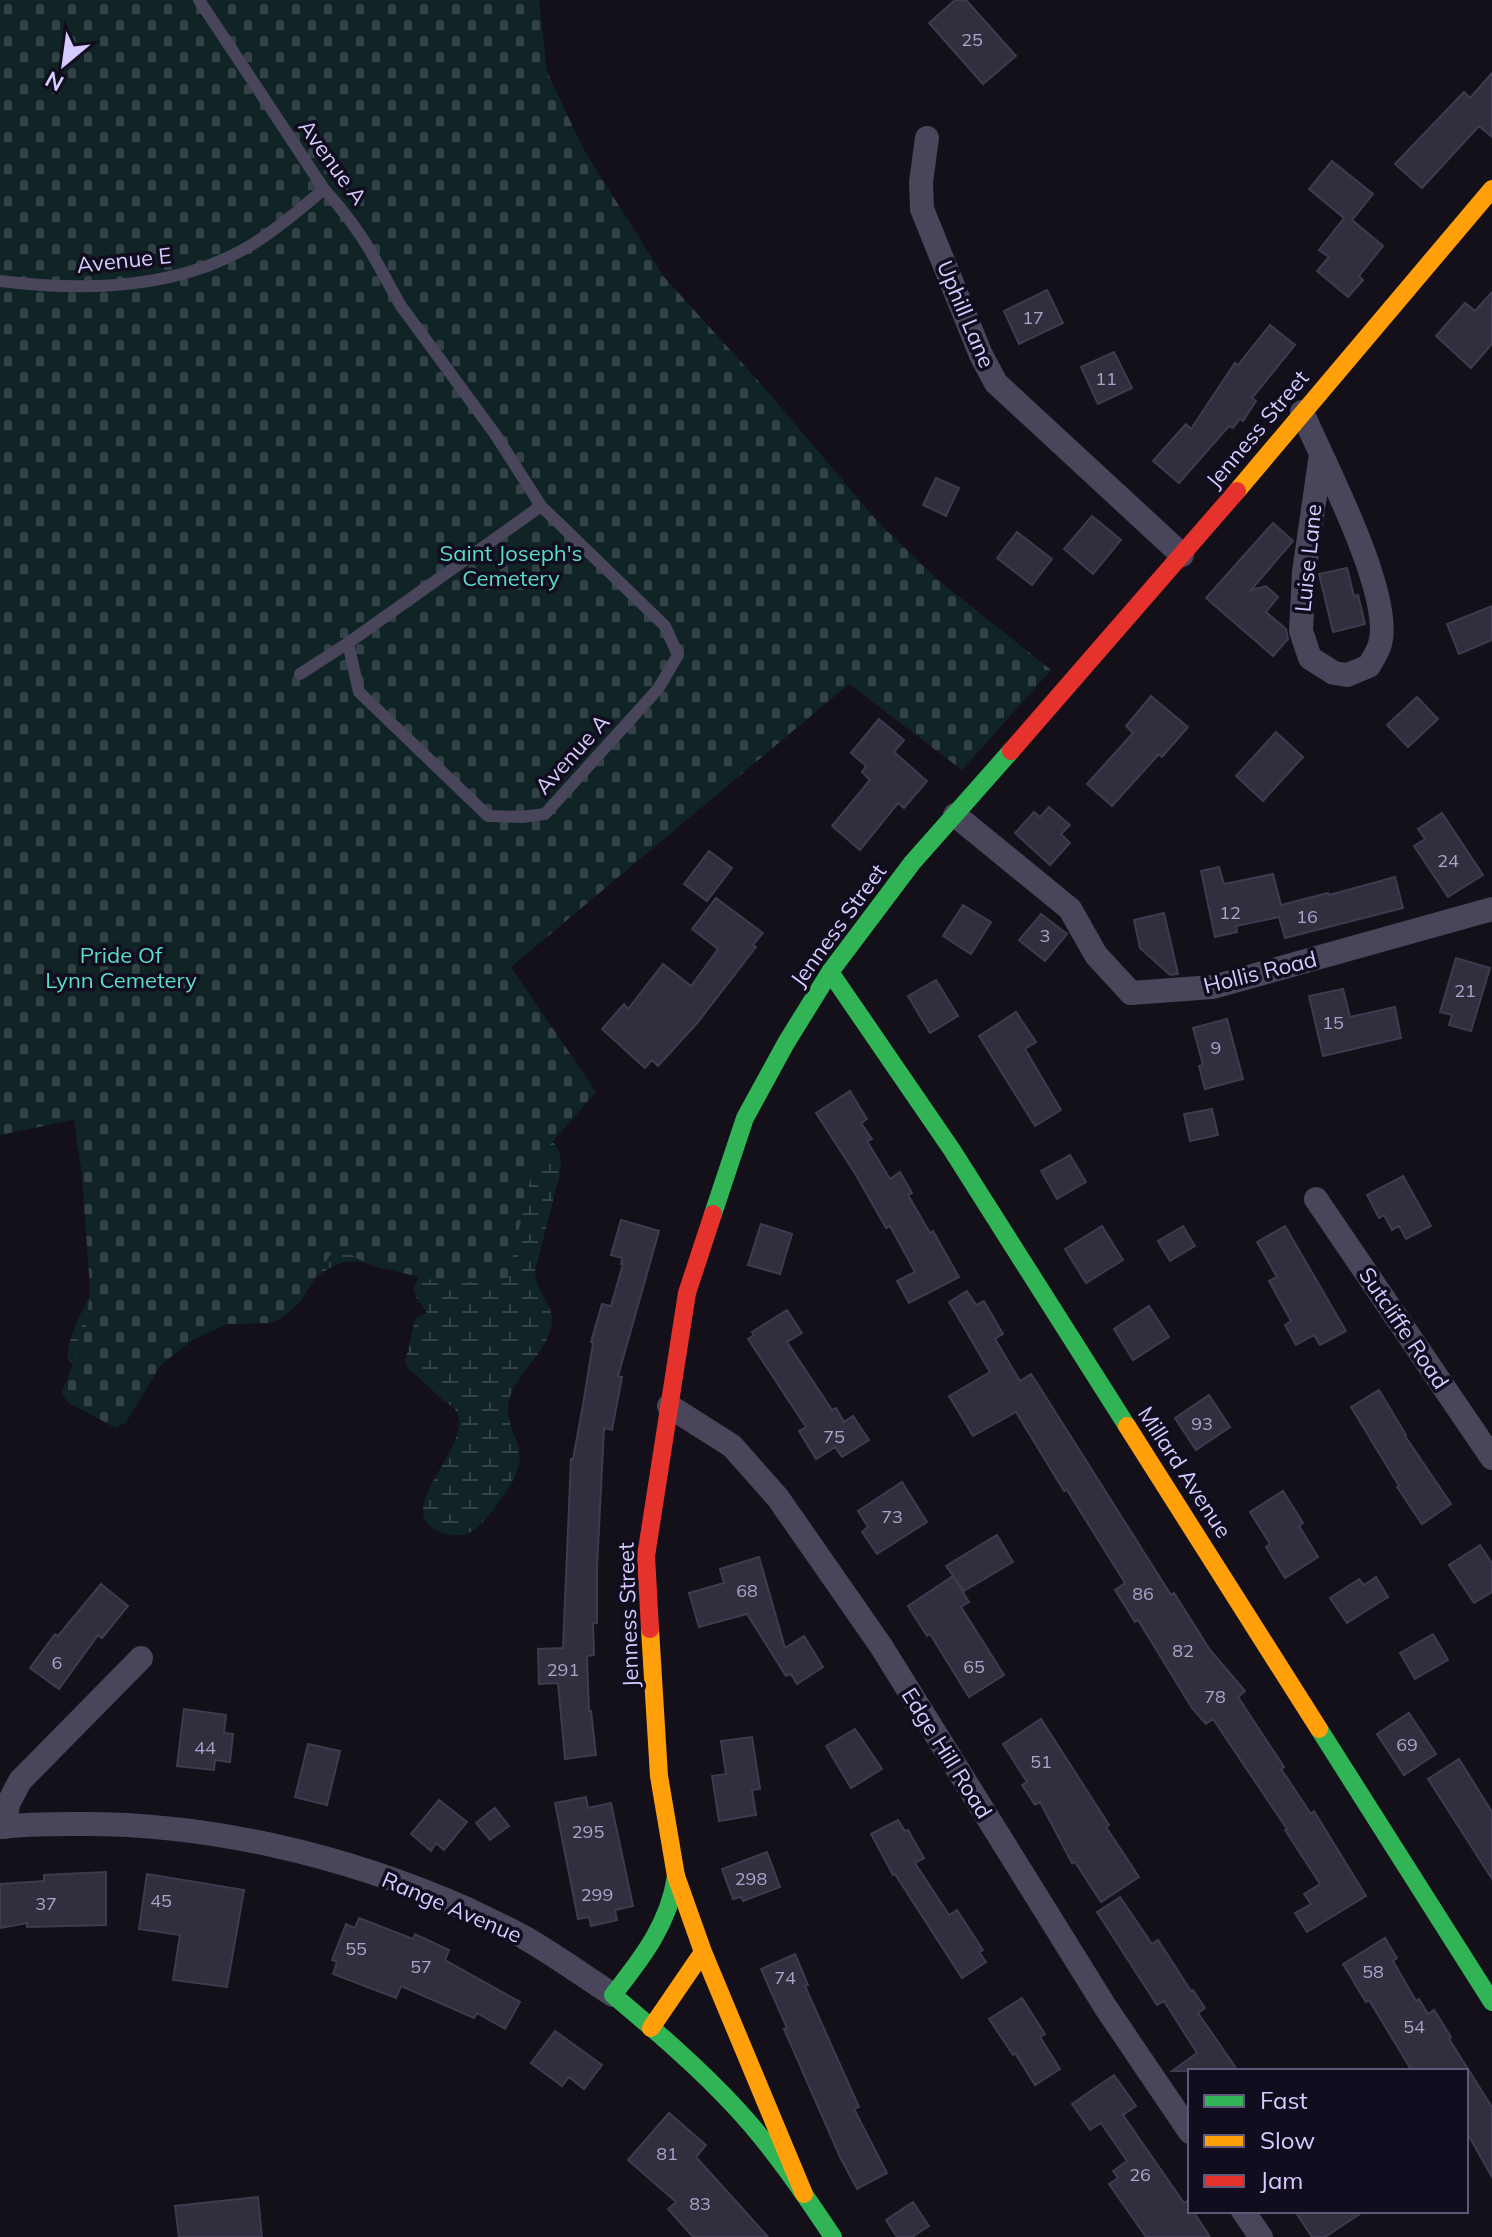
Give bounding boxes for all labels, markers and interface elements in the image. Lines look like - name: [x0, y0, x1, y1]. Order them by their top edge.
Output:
- north arrow: [24, 24, 104, 104]
- house number: 25: [961, 28, 983, 51]
- text: N: [40, 65, 68, 98]
- street label: Avenue A: [293, 114, 373, 210]
- street label: Avenue E: [75, 241, 173, 279]
- street label: Uphill Lane: [931, 256, 1001, 372]
- house number: 17: [1022, 306, 1044, 329]
- street label: Jenness Street: [1200, 364, 1315, 494]
- house number: 11: [1095, 367, 1117, 390]
- street label: Luise Lane: [1288, 503, 1328, 613]
- park label: Saint Joseph's Cemetery: [439, 539, 583, 592]
- street label: Avenue A: [529, 708, 615, 800]
- house number: 24: [1437, 849, 1459, 872]
- street label: Jenness Street: [784, 858, 892, 992]
- house number: 12: [1219, 901, 1241, 924]
- house number: 16: [1296, 905, 1318, 928]
- house number: 3: [1040, 924, 1050, 947]
- park label: Pride Of Lynn Cemetery: [45, 941, 197, 994]
- street label: Hollis Road: [1200, 944, 1320, 1000]
- house number: 21: [1454, 979, 1476, 1002]
- house number: 15: [1322, 1011, 1344, 1034]
- house number: 9: [1211, 1036, 1221, 1059]
- street label: Sutcliffe Road: [1353, 1262, 1455, 1394]
- street label: Millard Avenue: [1132, 1401, 1238, 1543]
- house number: 93: [1191, 1412, 1213, 1435]
- house number: 75: [823, 1425, 845, 1448]
- house number: 73: [881, 1505, 903, 1528]
- street label: Jenness Street: [611, 1542, 645, 1688]
- house number: 68: [736, 1579, 758, 1602]
- house number: 86: [1132, 1582, 1154, 1605]
- house number: 82: [1172, 1639, 1194, 1662]
- house number: 6: [52, 1651, 62, 1674]
- house number: 65: [963, 1655, 985, 1678]
- house number: 291: [547, 1658, 579, 1681]
- street label: Edge Hill Road: [896, 1682, 998, 1824]
- house number: 78: [1204, 1685, 1226, 1708]
- house number: 69: [1396, 1733, 1418, 1756]
- house number: 44: [194, 1736, 216, 1759]
- house number: 51: [1030, 1750, 1052, 1773]
- house number: 295: [572, 1820, 604, 1843]
- street label: Range Avenue: [378, 1865, 526, 1949]
- house number: 298: [735, 1867, 767, 1890]
- house number: 299: [581, 1883, 613, 1906]
- house number: 45: [150, 1889, 172, 1912]
- house number: 37: [35, 1892, 57, 1915]
- house number: 55: [345, 1937, 367, 1960]
- house number: 57: [410, 1955, 432, 1978]
- house number: 58: [1362, 1960, 1384, 1983]
- house number: 74: [774, 1966, 796, 1989]
- house number: 54: [1403, 2015, 1425, 2038]
- legend: [1188, 2069, 1468, 2213]
- text: Fast: [1260, 2085, 1308, 2115]
- text: Slow: [1260, 2125, 1315, 2155]
- house number: 81: [656, 2142, 678, 2165]
- house number: 26: [1129, 2163, 1151, 2186]
- text: Jam: [1260, 2165, 1303, 2195]
- house number: 83: [689, 2192, 711, 2215]

